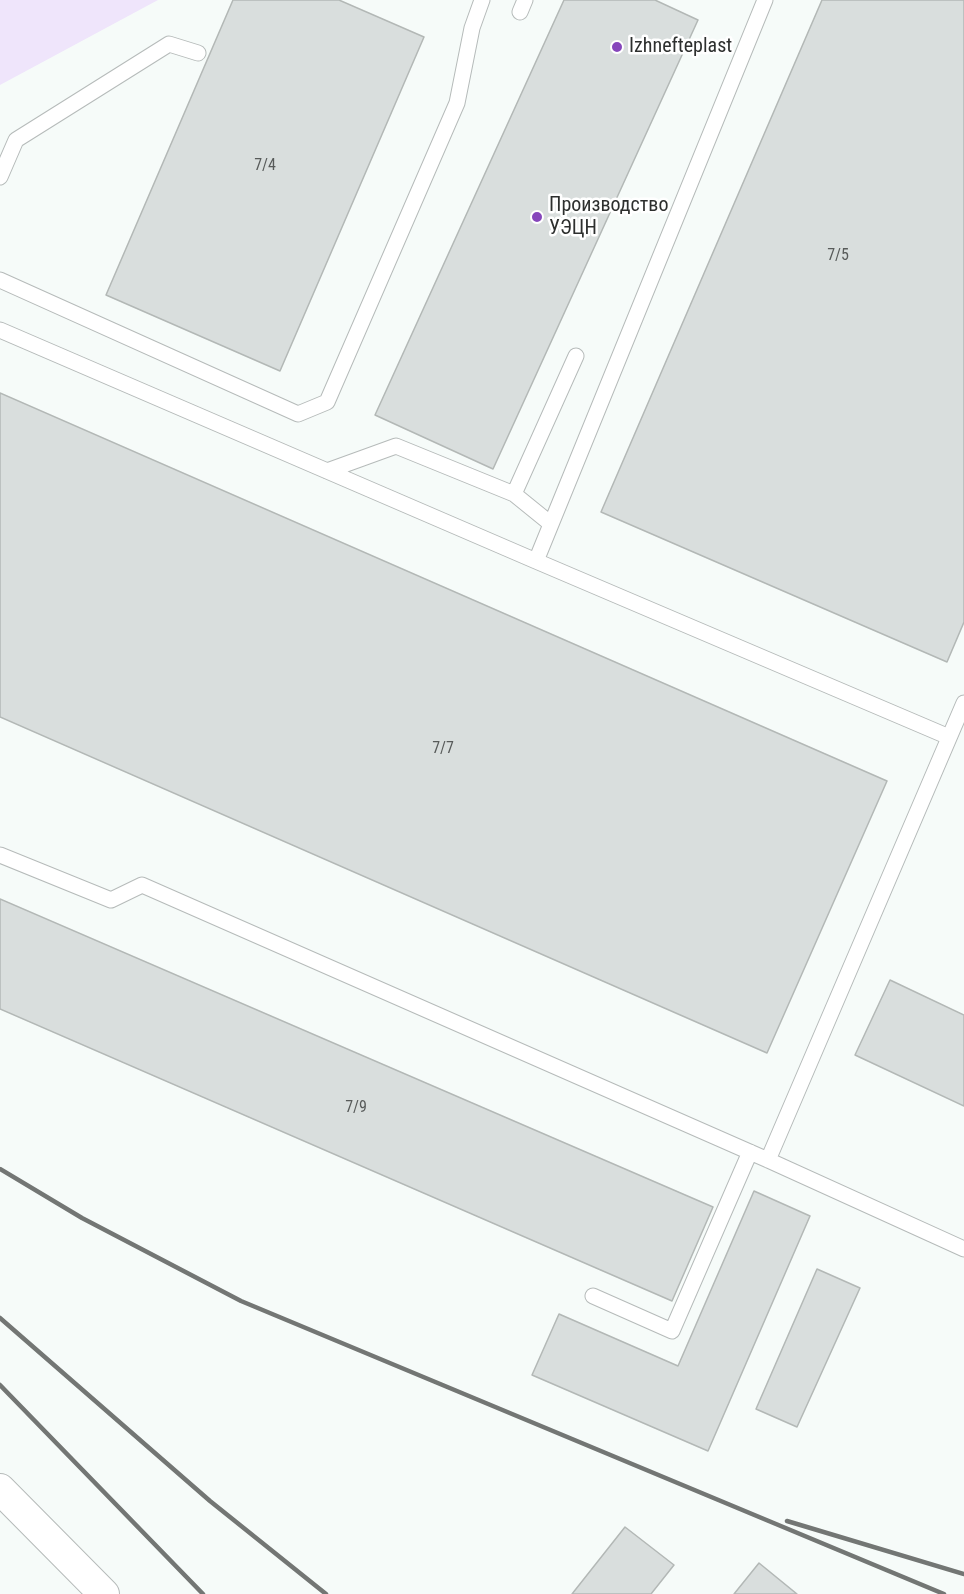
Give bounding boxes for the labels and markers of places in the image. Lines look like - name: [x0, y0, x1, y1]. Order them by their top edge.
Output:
- place label: Izhnefteplast: [629, 35, 732, 59]
- marker: Izhnefteplast: [610, 40, 624, 54]
- place label: Производство УЭЦН: [549, 194, 668, 241]
- marker: Производство УЭЦН: [530, 210, 544, 224]

